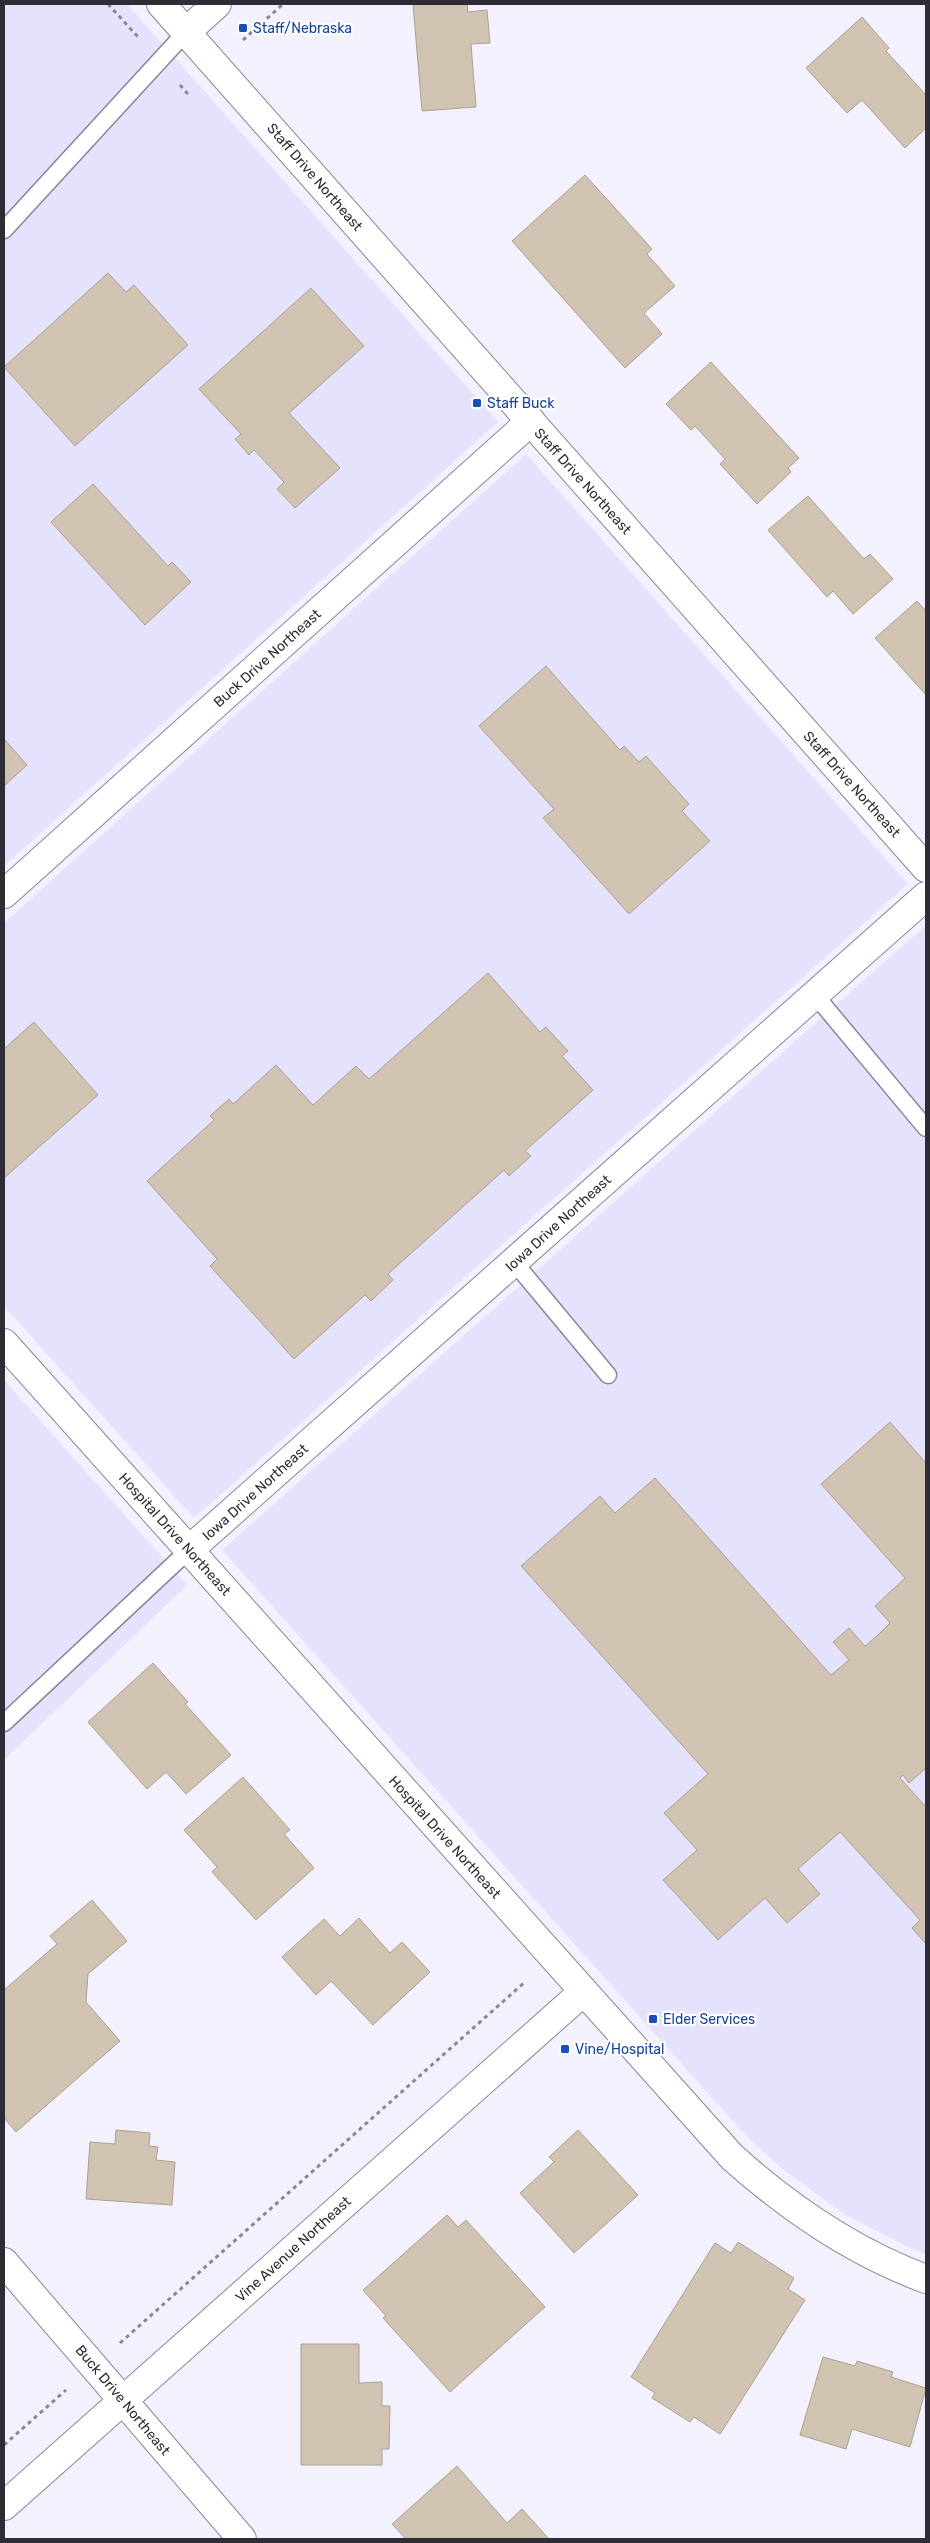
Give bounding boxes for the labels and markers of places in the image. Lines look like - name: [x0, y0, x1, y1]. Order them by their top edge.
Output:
- place label: Staff/Nebraska: [253, 20, 352, 37]
- marker: Staff/Nebraska: [237, 22, 249, 34]
- place label: Staff Buck: [487, 395, 555, 412]
- marker: Staff Buck: [471, 397, 483, 409]
- place label: Elder Services: [663, 2011, 755, 2028]
- marker: Elder Services: [647, 2013, 659, 2025]
- place label: Vine/Hospital: [575, 2041, 665, 2058]
- marker: Vine/Hospital: [559, 2043, 571, 2055]

